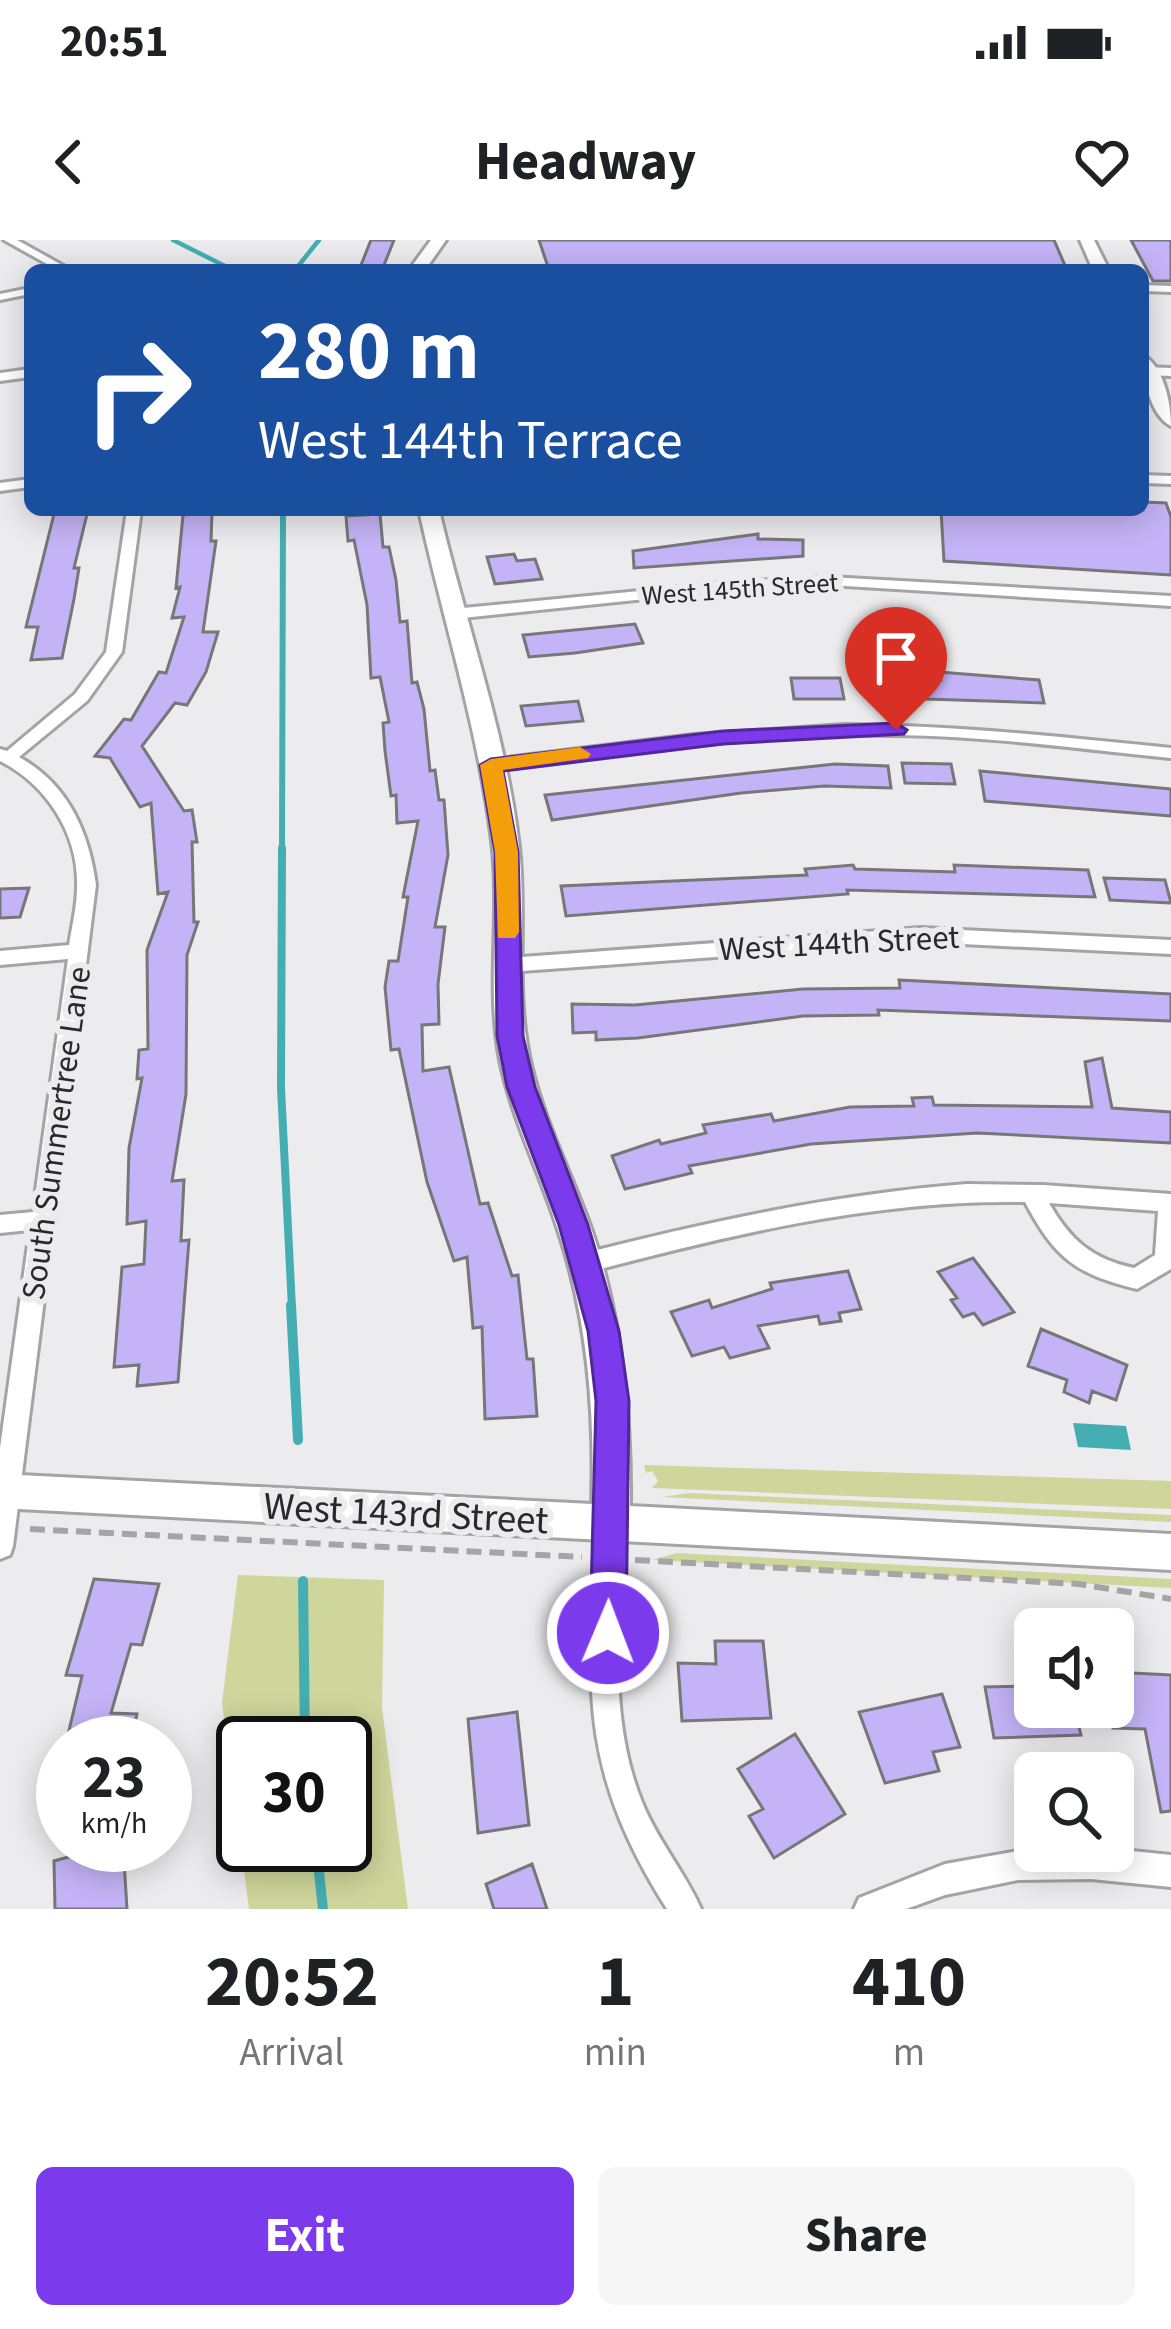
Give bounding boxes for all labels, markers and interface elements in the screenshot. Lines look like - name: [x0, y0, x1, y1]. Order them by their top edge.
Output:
- text: 20:51: [60, 10, 169, 74]
- text: Headway: [475, 124, 696, 201]
- icon: back: [36, 129, 102, 195]
- icon: heart: [1069, 129, 1135, 195]
- text: 280 m: [258, 292, 480, 412]
- icon: right: [60, 312, 216, 468]
- text: West 144th Terrace: [258, 403, 683, 480]
- street label: West 145th Street: [640, 563, 840, 616]
- pin: [845, 607, 947, 730]
- icon: arrive: [863, 625, 929, 691]
- street label: West 144th Street: [718, 914, 961, 973]
- street label: South Summertree Lane: [10, 964, 103, 1303]
- street label: West 143rd Street: [262, 1479, 550, 1549]
- position arrow: [545, 1570, 671, 1696]
- map controls: [1014, 1608, 1134, 1872]
- button: sound: [1014, 1608, 1134, 1728]
- speed limit sign: 30: [216, 1716, 372, 1872]
- text: 23: [82, 1736, 146, 1821]
- button: search: [1014, 1752, 1134, 1872]
- text: km/h: [81, 1802, 147, 1845]
- text: 20:52: [205, 1931, 379, 2034]
- text: 1: [596, 1931, 634, 2034]
- text: 410: [852, 1931, 966, 2034]
- text: Arrival: [239, 2025, 344, 2081]
- text: min: [584, 2025, 647, 2081]
- text: m: [893, 2025, 925, 2081]
- button: Exit: [36, 2167, 574, 2305]
- button: Share: [598, 2167, 1135, 2305]

